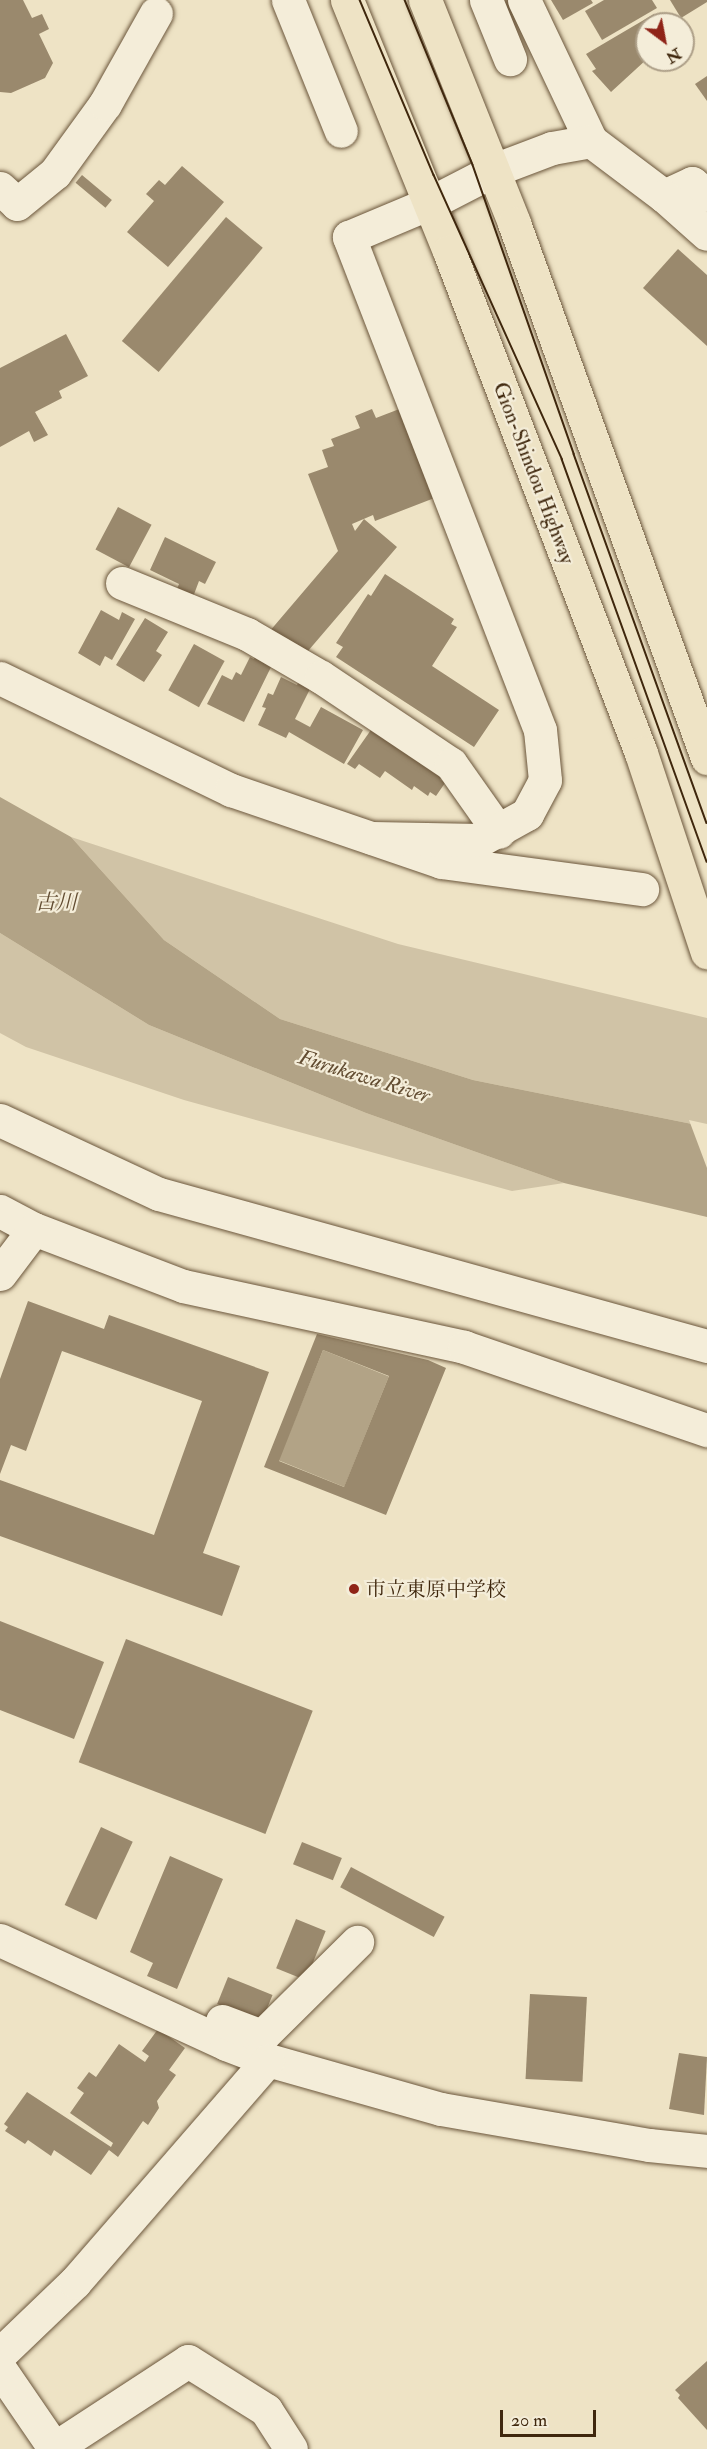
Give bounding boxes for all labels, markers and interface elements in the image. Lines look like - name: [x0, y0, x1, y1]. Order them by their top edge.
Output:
- north arrow: [635, 12, 695, 72]
- text: N: [662, 43, 685, 68]
- street label: Gion-Shindou Highway: [488, 379, 580, 567]
- water label: 古川: [35, 890, 77, 916]
- water label: Furukawa River: [295, 1045, 433, 1109]
- place label: 市立東原中学校: [366, 1577, 506, 1601]
- marker: 市立東原中学校: [347, 1582, 361, 1596]
- scale bar: [503, 2398, 599, 2436]
- text: 20 m: [511, 2409, 547, 2432]

